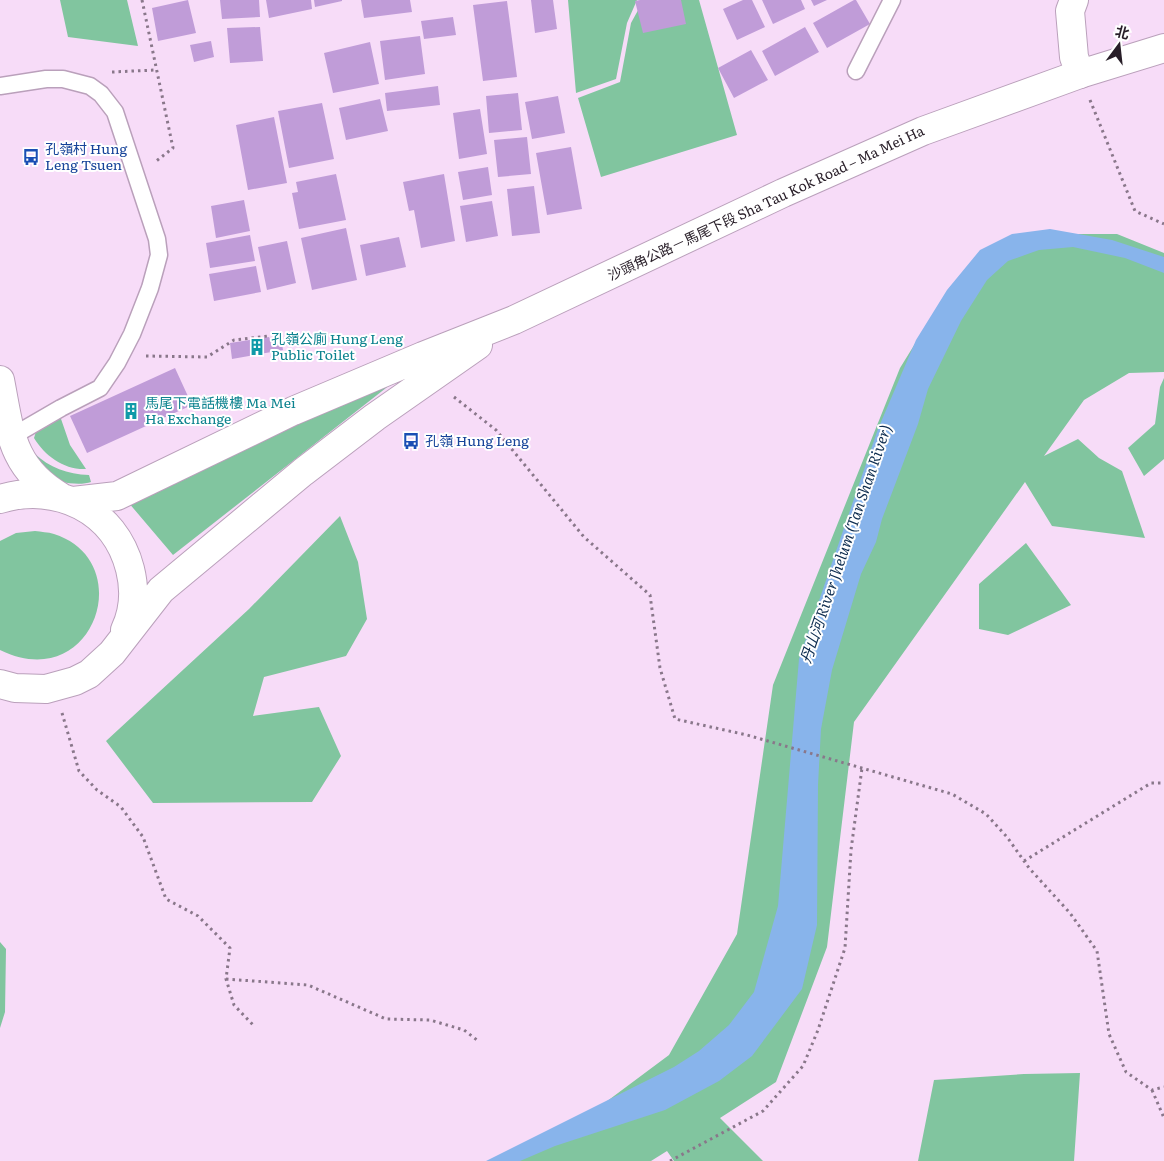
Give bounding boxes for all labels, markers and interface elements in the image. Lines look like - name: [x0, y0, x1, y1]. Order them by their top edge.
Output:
- north arrow: [1094, 20, 1144, 70]
- text: 北: [1113, 20, 1132, 43]
- street label: 沙頭角公路－馬尾下段 Sha Tau Kok Road – Ma Mei Ha: [604, 120, 927, 284]
- place label: 孔嶺村 Hung Leng Tsuen: [45, 138, 127, 174]
- bus stop icon: 孔嶺村 Hung Leng Tsuen: [21, 147, 41, 167]
- place label: 孔嶺公廁 Hung Leng Public Toilet: [271, 328, 403, 364]
- building icon: 孔嶺公廁 Hung Leng Public Toilet: [247, 337, 267, 357]
- place label: 馬尾下電話機樓 Ma Mei Ha Exchange: [145, 392, 296, 428]
- building icon: 馬尾下電話機樓 Ma Mei Ha Exchange: [121, 401, 141, 421]
- water label: 丹山河 River Jhelum (Tan Shan River): [793, 421, 896, 666]
- place label: 孔嶺 Hung Leng: [425, 430, 529, 450]
- bus stop icon: 孔嶺 Hung Leng: [401, 431, 421, 451]

